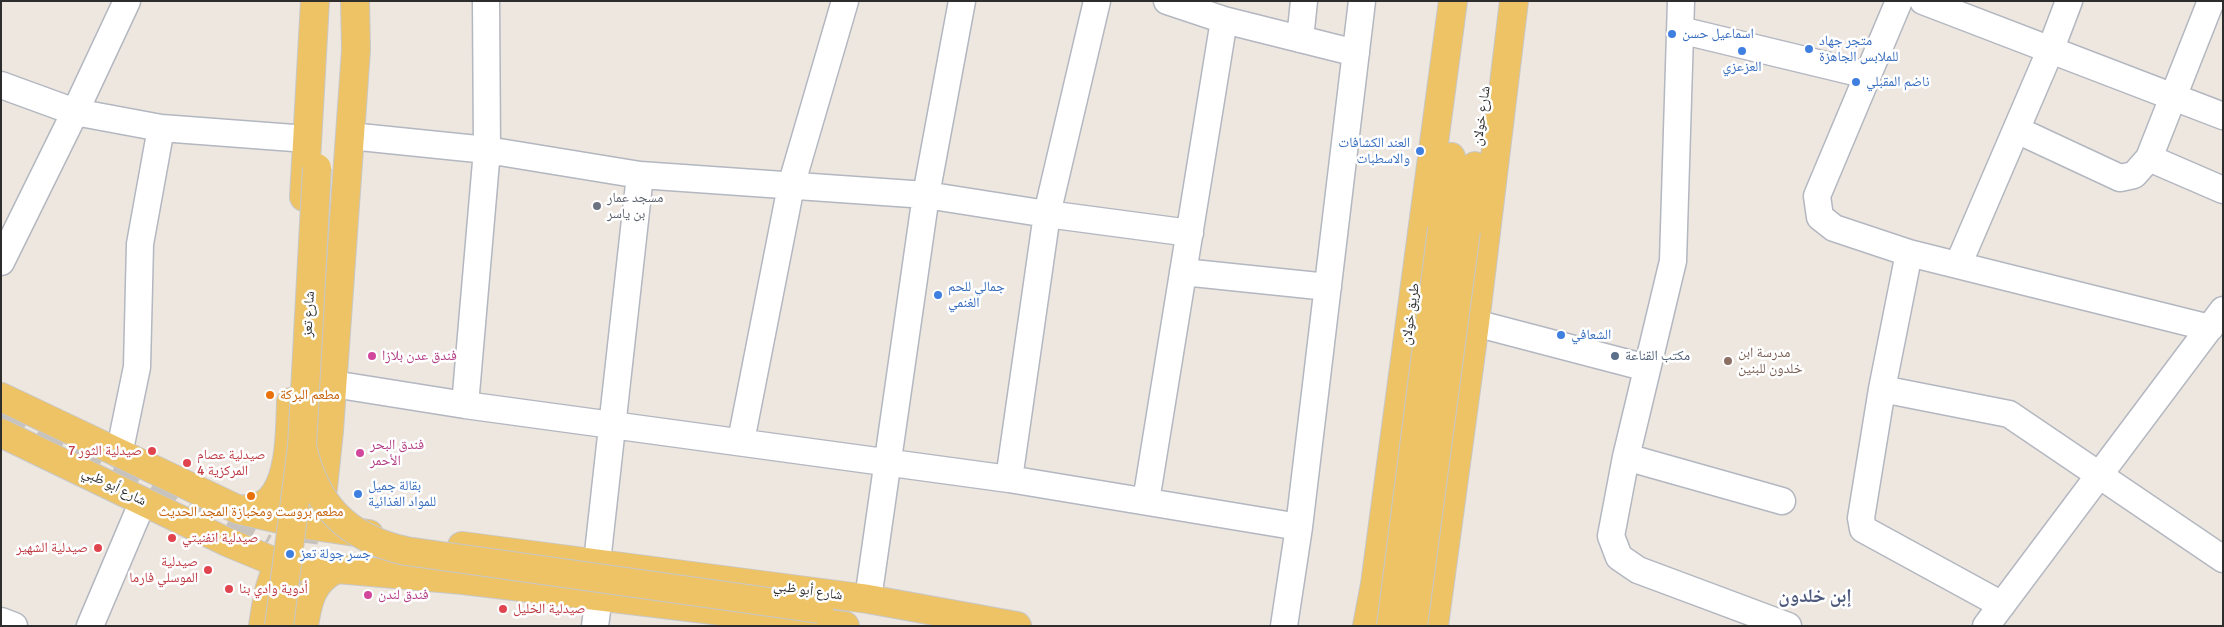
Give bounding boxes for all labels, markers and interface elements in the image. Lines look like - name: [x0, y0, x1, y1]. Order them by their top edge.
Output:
- place label: اسماعيل حسن: [1682, 26, 1754, 42]
- marker: اسماعيل حسن: [1666, 28, 1678, 40]
- place label: متجر جهاد للملابس الجاهزة: [1819, 33, 1899, 65]
- marker: متجر جهاد للملابس الجاهزة: [1803, 43, 1815, 55]
- marker: العزعزي: [1736, 45, 1748, 57]
- place label: العزعزي: [1722, 59, 1762, 75]
- place label: ناضم المقبلي: [1866, 74, 1930, 90]
- marker: ناضم المقبلي: [1850, 76, 1862, 88]
- street label: شارع خولان: [1469, 85, 1495, 147]
- place label: العند الكشافات والاسطبات: [1338, 135, 1410, 168]
- marker: العند الكشافات والاسطبات: [1414, 145, 1426, 157]
- place label: مسجد عمار بن ياسر: [607, 190, 664, 222]
- marker: مسجد عمار بن ياسر: [591, 200, 603, 212]
- place label: جمالي للحم الغنمي: [948, 279, 1005, 312]
- street label: طريق خولان: [1398, 282, 1424, 346]
- marker: جمالي للحم الغنمي: [932, 289, 944, 301]
- street label: شارع تعز: [299, 291, 319, 337]
- place label: الشعافي: [1571, 327, 1611, 343]
- marker: الشعافي: [1555, 329, 1567, 341]
- place label: مدرسة ابن خلدون للبنين: [1738, 345, 1803, 378]
- place label: فندق عدن بلازا: [382, 348, 457, 364]
- place label: مكتب القناعة: [1625, 348, 1690, 364]
- marker: فندق عدن بلازا: [366, 350, 378, 362]
- marker: مكتب القناعة: [1609, 350, 1621, 362]
- marker: مدرسة ابن خلدون للبنين: [1722, 355, 1734, 367]
- place label: مطعم البركة: [280, 387, 340, 403]
- marker: مطعم البركة: [264, 389, 276, 401]
- place label: فندق البحر الأحمر: [370, 437, 424, 470]
- place label: صيدلية الثور 7: [68, 443, 142, 459]
- marker: صيدلية الثور 7: [146, 445, 158, 457]
- place label: صيدلية عصام المركزية 4: [197, 447, 265, 480]
- marker: فندق البحر الأحمر: [354, 447, 366, 459]
- marker: صيدلية عصام المركزية 4: [181, 457, 193, 469]
- street label: شارع أبو ظبي: [79, 464, 149, 510]
- place label: بقالة جميل للمواد الغذائية: [368, 478, 436, 511]
- marker: بقالة جميل للمواد الغذائية: [352, 488, 364, 500]
- marker: مطعم بروست ومخبازة المجد الحديث: [245, 490, 257, 502]
- place label: مطعم بروست ومخبازة المجد الحديث: [159, 504, 343, 520]
- place label: صيدلية انفنيتي: [182, 530, 258, 546]
- marker: صيدلية انفنيتي: [166, 532, 178, 544]
- place label: صيدلية الشهير: [16, 540, 88, 556]
- marker: صيدلية الشهير: [92, 542, 104, 554]
- place label: جسر جولة تعز: [300, 546, 371, 562]
- marker: جسر جولة تعز: [284, 548, 296, 560]
- place label: صيدلية الموسلي فارما: [129, 554, 198, 586]
- marker: صيدلية الموسلي فارما: [202, 564, 214, 576]
- street label: شارع أبو ظبي: [772, 578, 844, 604]
- place label: أدوية وادي بنا: [239, 581, 308, 597]
- marker: أدوية وادي بنا: [223, 583, 235, 595]
- district label: إبن خلدون: [1778, 586, 1852, 608]
- place label: فندق لندن: [378, 587, 429, 603]
- marker: فندق لندن: [362, 589, 374, 601]
- place label: صيدلية الخليل: [513, 601, 585, 617]
- marker: صيدلية الخليل: [497, 603, 509, 615]

